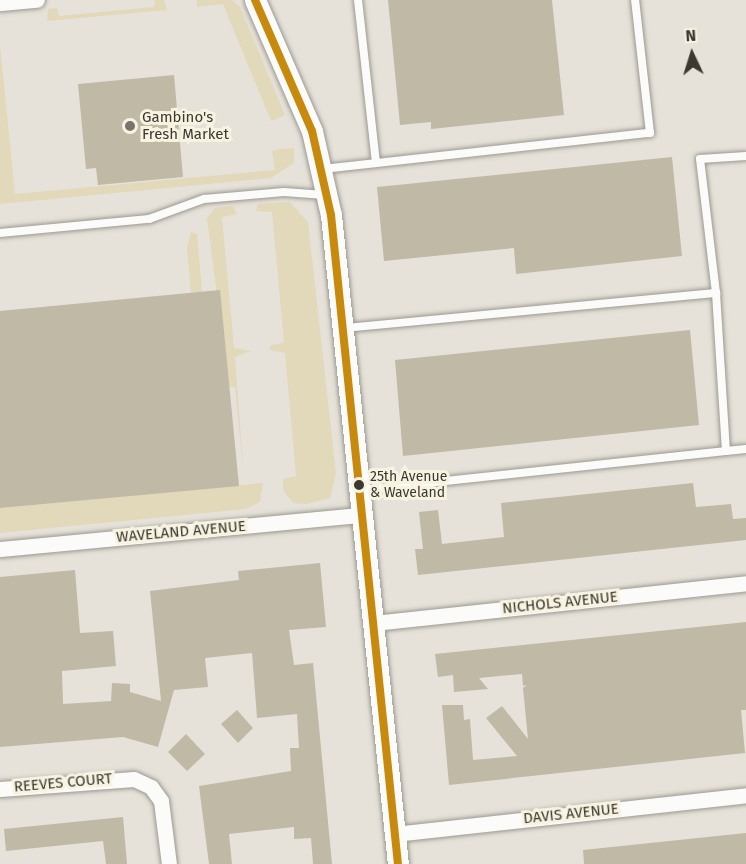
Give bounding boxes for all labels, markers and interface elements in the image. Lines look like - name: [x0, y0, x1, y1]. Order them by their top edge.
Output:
- north arrow: [662, 24, 722, 84]
- text: N: [685, 26, 697, 45]
- place label: Gambino's Fresh Market: [142, 108, 229, 143]
- marker: Gambino's Fresh Market: [123, 119, 137, 133]
- place label: 25th Avenue & Waveland: [370, 469, 447, 502]
- marker: 25th Avenue & Waveland: [353, 479, 365, 491]
- street label: WAVELAND AVENUE: [115, 517, 247, 547]
- street label: NICHOLS AVENUE: [501, 588, 619, 618]
- street label: REEVES COURT: [13, 770, 113, 796]
- street label: DAVIS AVENUE: [522, 800, 620, 828]

